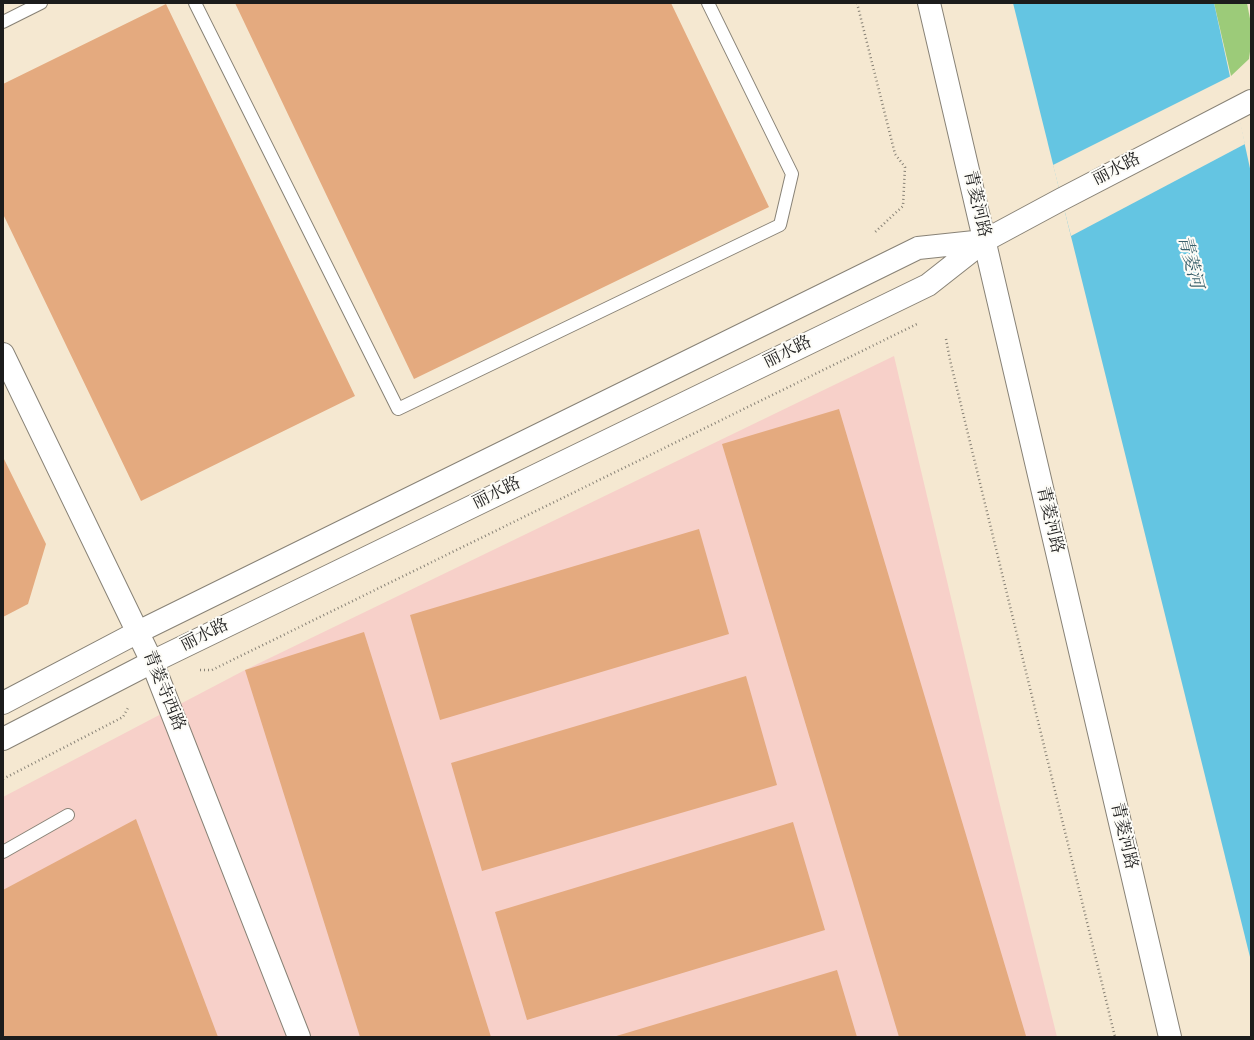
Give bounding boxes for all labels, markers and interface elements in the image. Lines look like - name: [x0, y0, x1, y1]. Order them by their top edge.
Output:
- street label: 丽水路: [1090, 149, 1144, 191]
- street label: 青菱河路: [958, 169, 994, 239]
- water label: 青菱河: [1172, 233, 1206, 291]
- street label: 丽水路: [761, 333, 815, 373]
- street label: 丽水路: [470, 474, 524, 514]
- street label: 青菱河路: [1031, 485, 1067, 555]
- street label: 丽水路: [178, 616, 232, 656]
- street label: 青菱寺西路: [138, 648, 188, 734]
- street label: 青菱河路: [1105, 801, 1141, 871]

